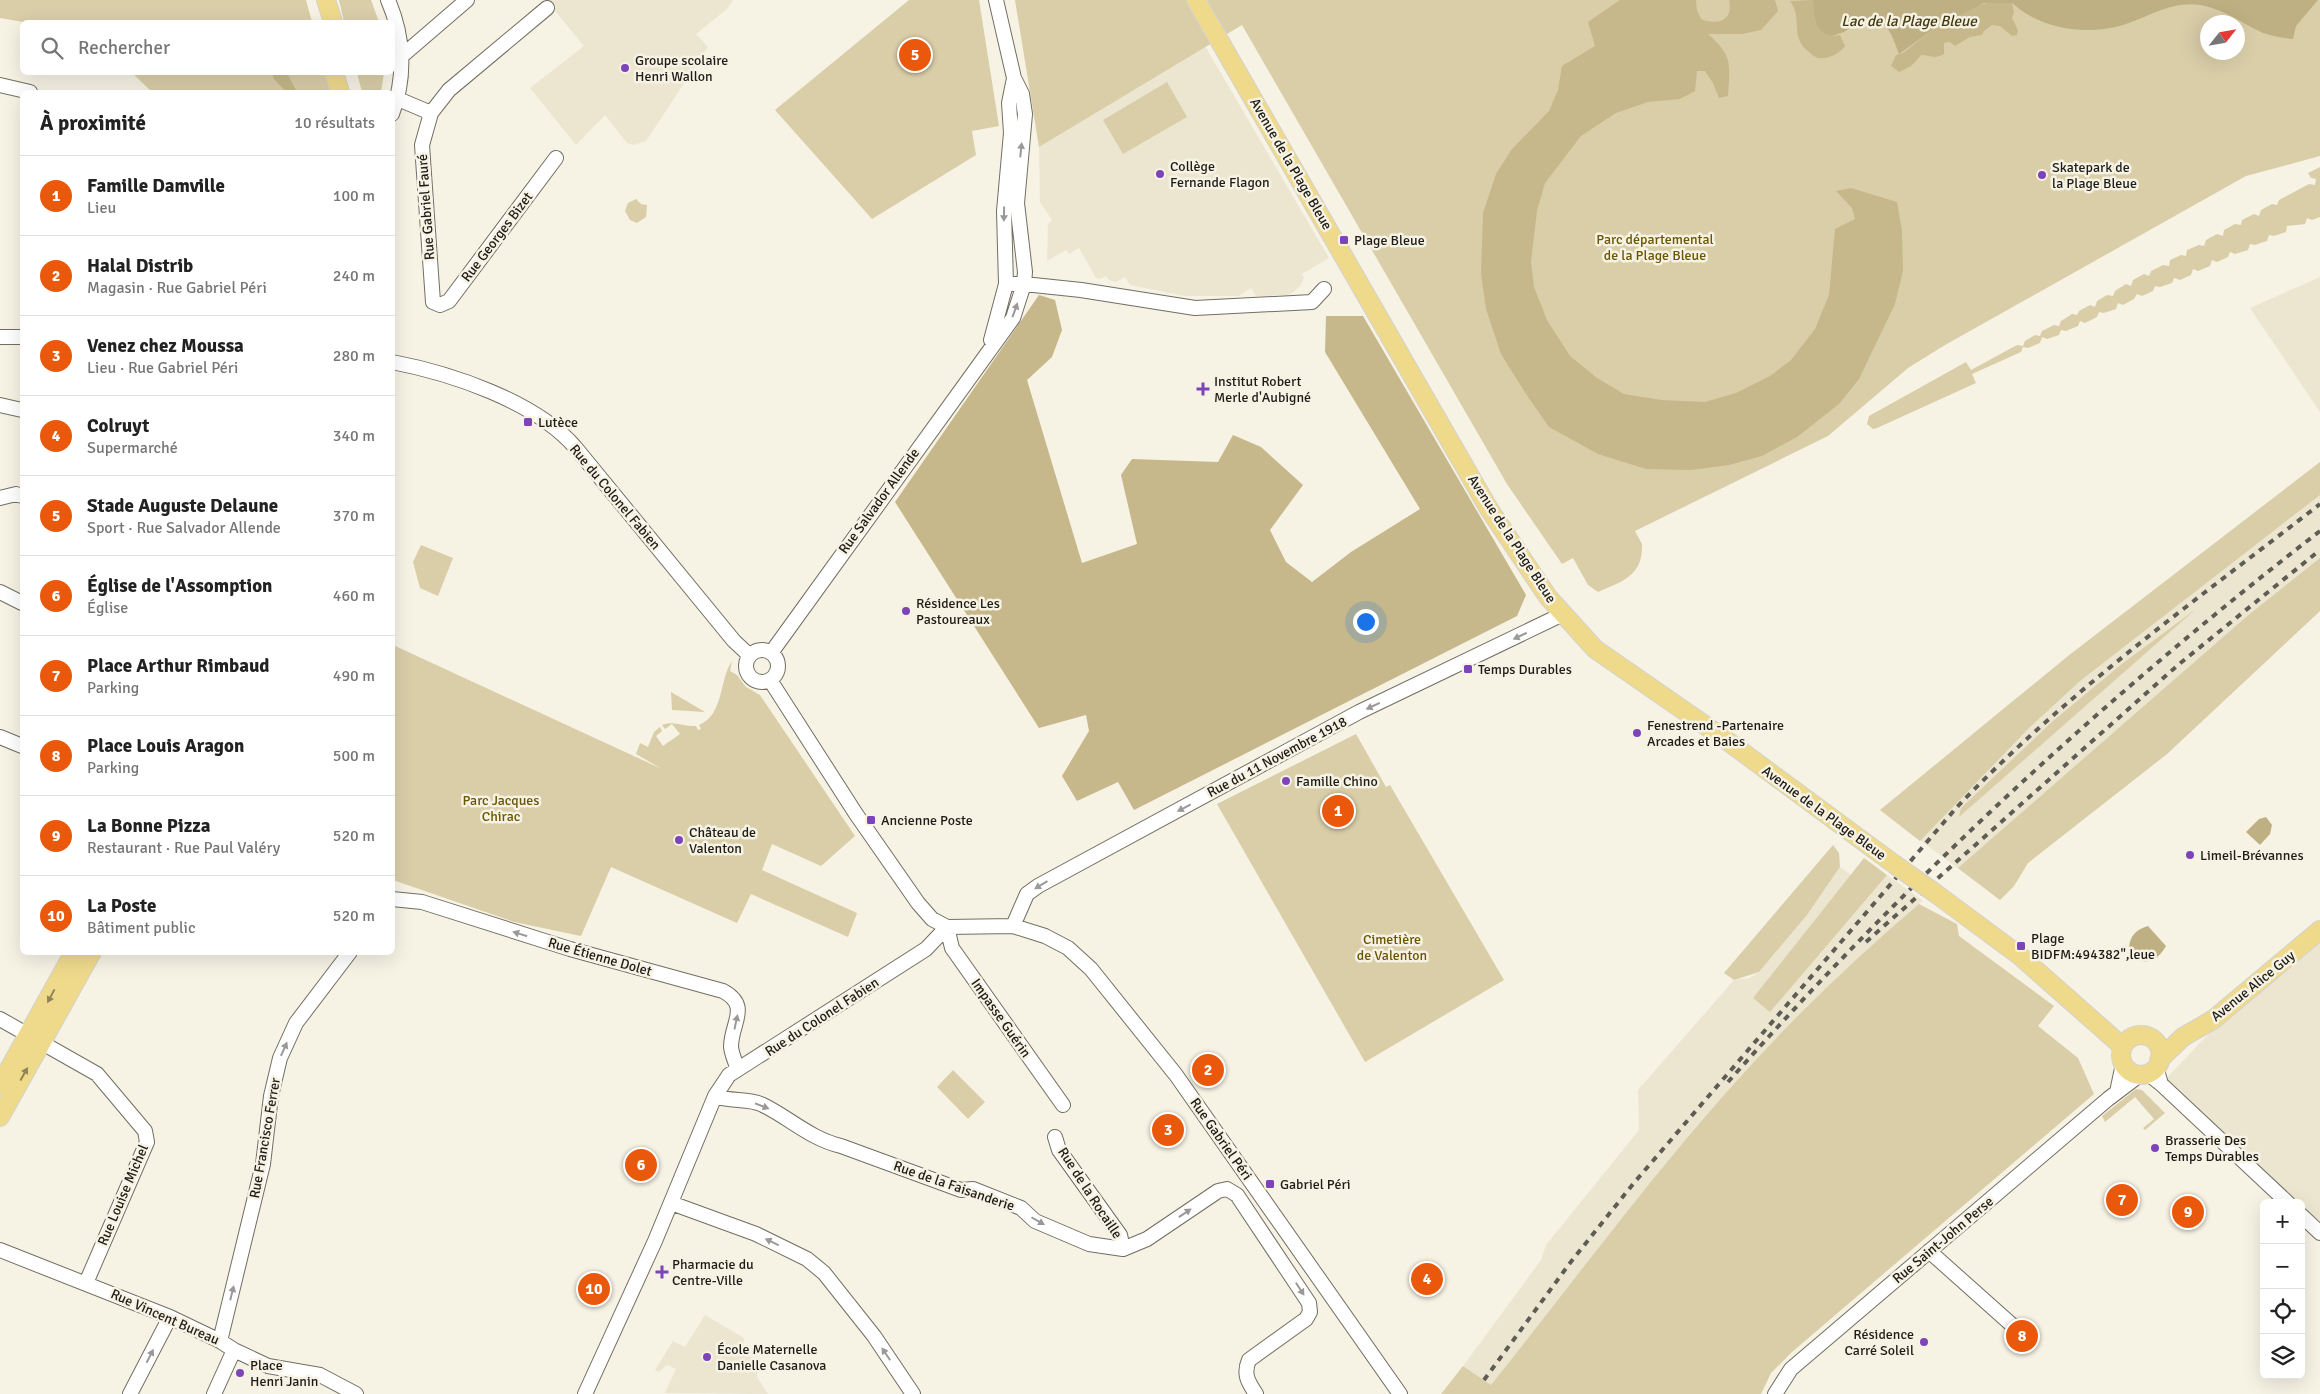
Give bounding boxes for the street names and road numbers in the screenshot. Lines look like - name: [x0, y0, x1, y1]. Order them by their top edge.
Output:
- street label: Avenue de la Plage Bleue: [1246, 95, 1336, 233]
- street label: Rue Gabriel Fauré: [414, 153, 438, 261]
- street label: Rue Georges Bizet: [458, 189, 536, 285]
- street label: Rue du Colonel Fabien: [566, 441, 664, 553]
- street label: Rue Salvador Allende: [835, 445, 923, 557]
- street label: Avenue de la Plage Bleue: [1464, 472, 1560, 606]
- street label: Rue du 11 Novembre 1918: [1204, 713, 1350, 801]
- street label: Avenue de la Plage Bleue: [1759, 762, 1889, 864]
- street label: Rue Étienne Dolet: [546, 934, 654, 980]
- street label: Avenue Alice Guy: [2208, 947, 2299, 1025]
- street label: Rue du Colonel Fabien: [762, 974, 882, 1060]
- street label: Impasse Guérin: [967, 975, 1035, 1061]
- street label: Rue Francisco Ferrer: [246, 1076, 284, 1200]
- street label: Rue Gabriel Péri: [1186, 1095, 1256, 1183]
- street label: Rue Louise Michel: [94, 1142, 152, 1248]
- street label: Rue de la Rocaille: [1054, 1144, 1126, 1242]
- street label: Rue de la Faisanderie: [891, 1157, 1017, 1215]
- street label: Rue Saint-John Perse: [1889, 1193, 1997, 1287]
- street label: Rue Vincent Bureau: [108, 1285, 222, 1349]

